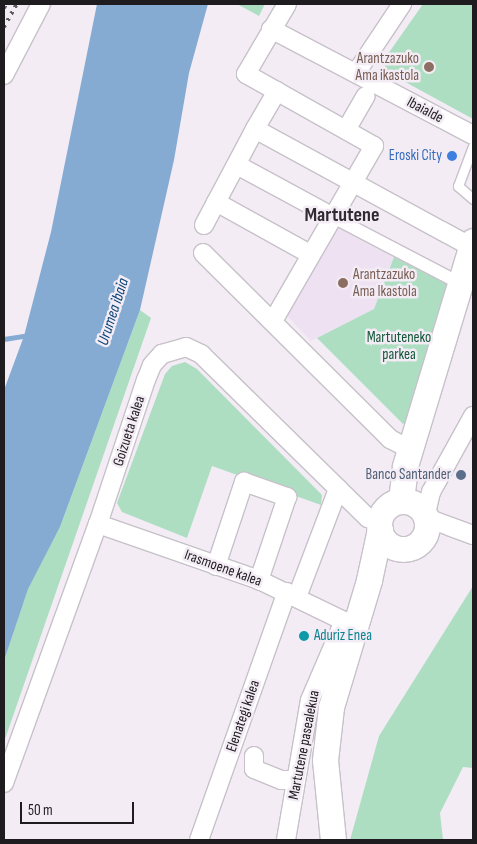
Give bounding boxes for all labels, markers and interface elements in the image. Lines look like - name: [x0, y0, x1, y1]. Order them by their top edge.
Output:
- place label: Arantzazuko Ama ikastola: [356, 49, 419, 84]
- marker: Arantzazuko Ama ikastola: [423, 61, 435, 73]
- street label: Ibaialde: [404, 93, 446, 127]
- place label: Eroski City: [389, 147, 442, 165]
- marker: Eroski City: [446, 150, 458, 162]
- district label: Martutene: [304, 203, 380, 227]
- place label: Arantzazuko Ama Ikastola: [353, 265, 417, 300]
- water label: Urumea ibaia: [94, 276, 134, 348]
- marker: Arantzazuko Ama Ikastola: [337, 277, 349, 289]
- park label: Martuteneko parkea: [367, 328, 431, 363]
- street label: Goizueta kalea: [109, 394, 149, 468]
- place label: Banco Santander: [366, 466, 451, 484]
- marker: Banco Santander: [455, 469, 467, 481]
- street label: Irasmoene kalea: [182, 546, 264, 590]
- place label: Aduriz Enea: [314, 627, 372, 645]
- marker: Aduriz Enea: [298, 630, 310, 642]
- street label: Elenategi kalea: [222, 678, 264, 754]
- street label: Martutene pasealekua: [285, 689, 323, 801]
- scale bar: [22, 792, 136, 824]
- text: 50 m: [28, 801, 53, 820]

